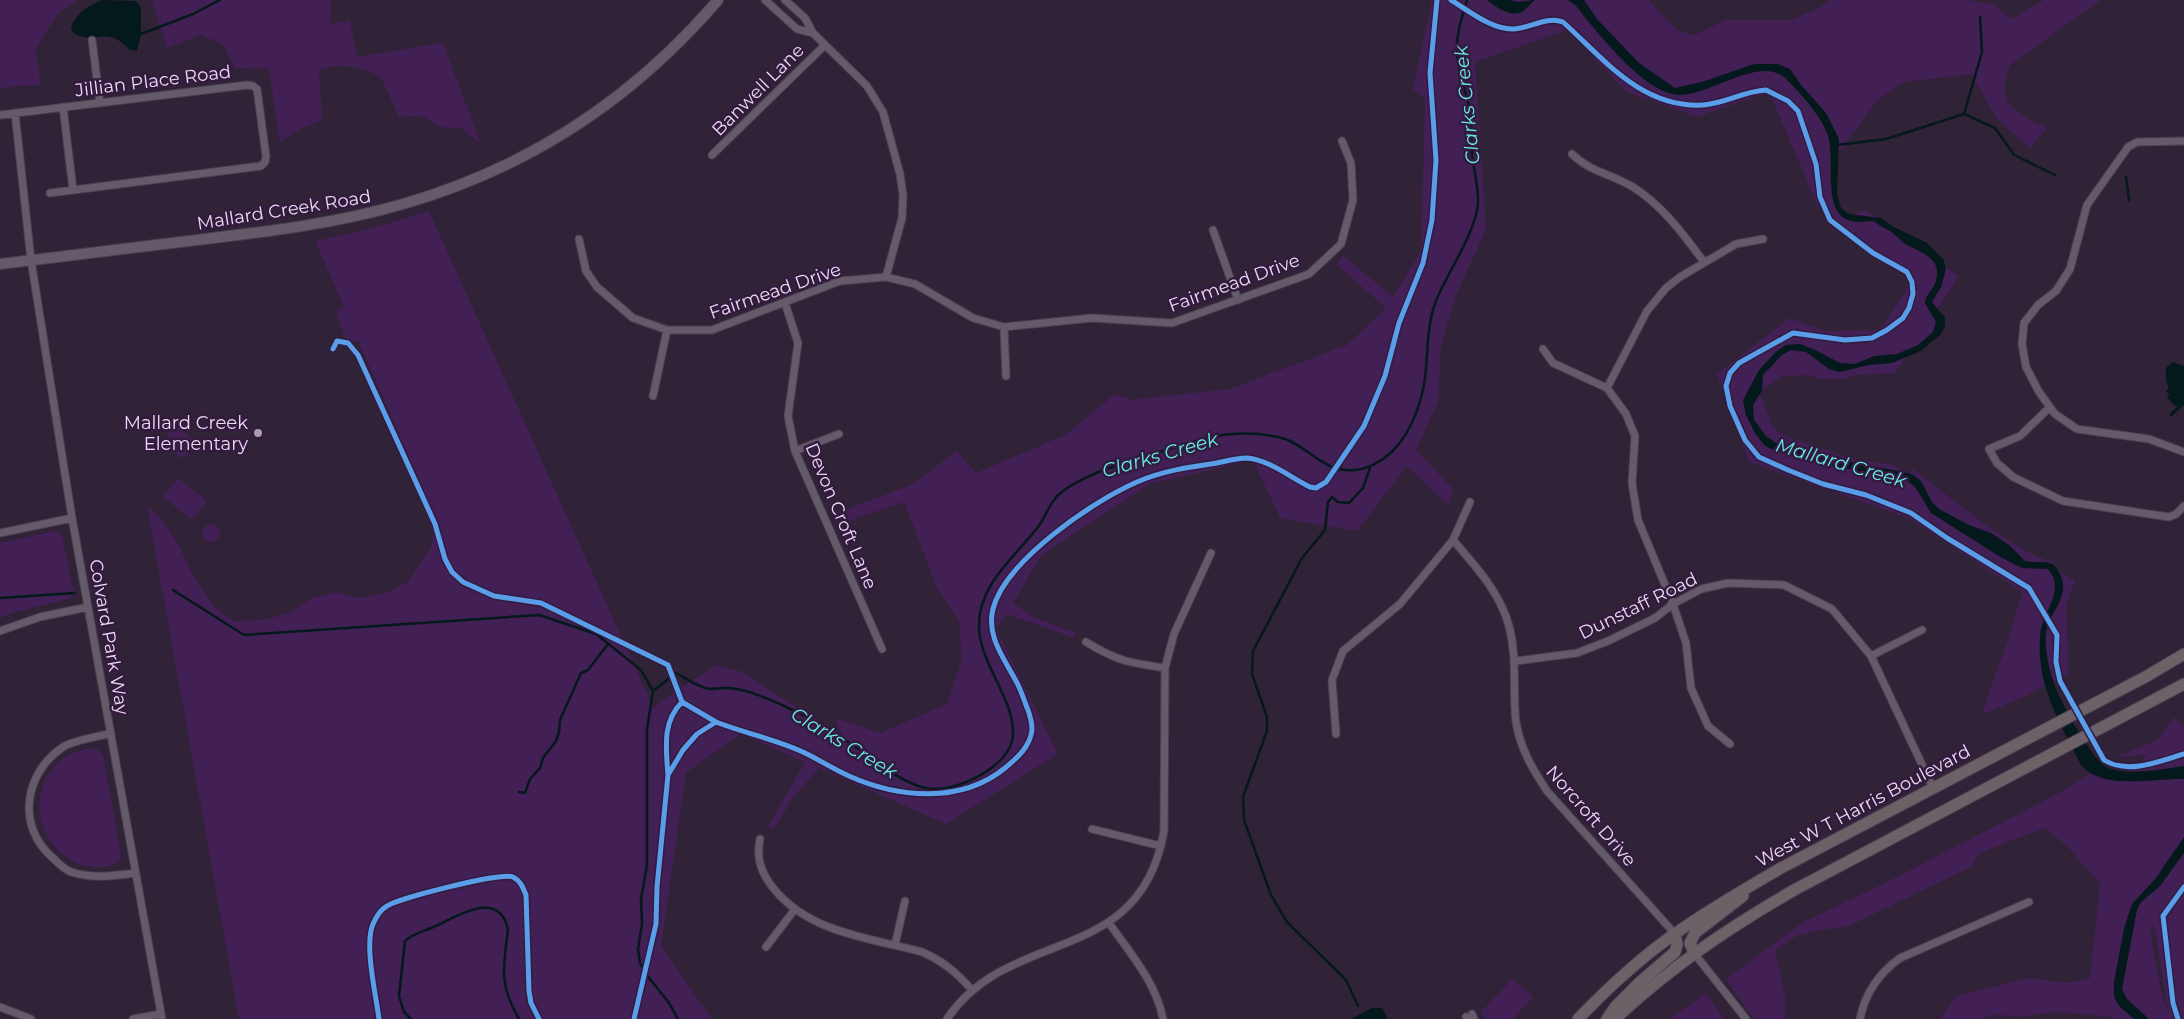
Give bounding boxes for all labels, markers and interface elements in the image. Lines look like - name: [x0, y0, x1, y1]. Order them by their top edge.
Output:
- street label: Banwell Lane: [707, 39, 809, 141]
- water label: Clarks Creek: [1449, 44, 1485, 166]
- street label: Jillian Place Road: [73, 61, 232, 102]
- street label: Mallard Creek Road: [195, 185, 373, 235]
- street label: Fairmead Drive: [1165, 249, 1303, 317]
- street label: Fairmead Drive: [706, 258, 844, 324]
- place label: Mallard Creek Elementary: [124, 412, 248, 455]
- marker: Mallard Creek Elementary: [252, 427, 264, 439]
- water label: Clarks Creek: [1099, 427, 1221, 483]
- water label: Mallard Creek: [1773, 433, 1910, 493]
- street label: Devon Croft Lane: [800, 440, 882, 593]
- street label: Colvard Park Way: [85, 558, 134, 717]
- street label: Dunstaff Road: [1575, 568, 1701, 644]
- water label: Clarks Creek: [787, 702, 902, 784]
- street label: West W T Harris Boulevard: [1752, 740, 1974, 872]
- street label: Norcroft Drive: [1541, 761, 1641, 871]

